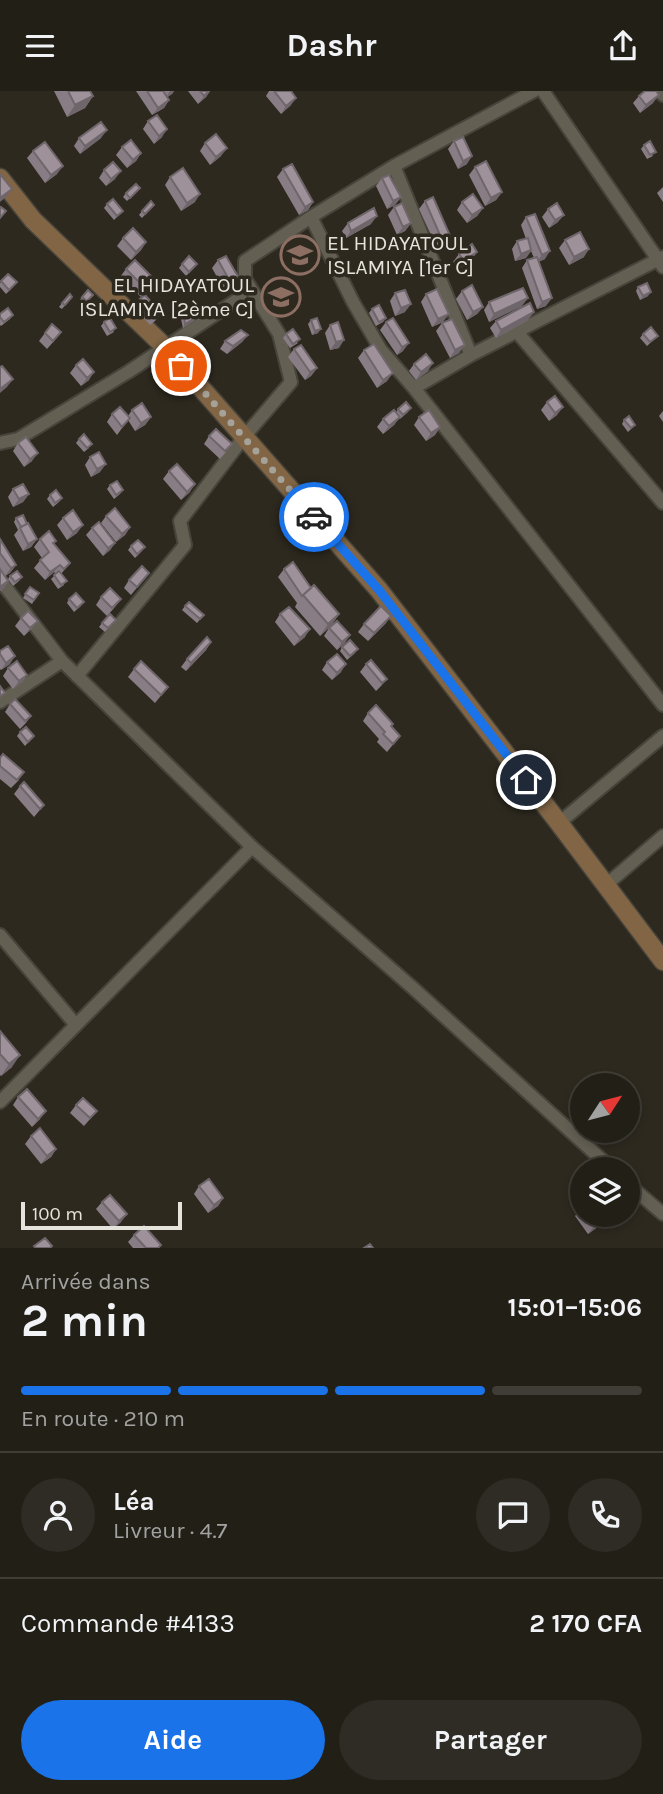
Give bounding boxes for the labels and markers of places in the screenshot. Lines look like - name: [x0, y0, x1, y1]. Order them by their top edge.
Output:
- place label: EL HIDAYATOUL ISLAMIYA [1er C]: [327, 231, 474, 279]
- school or university icon: EL HIDAYATOUL ISLAMIYA [1er C]: [279, 234, 321, 276]
- place label: EL HIDAYATOUL ISLAMIYA [2ème C]: [79, 273, 254, 321]
- school or university icon: EL HIDAYATOUL ISLAMIYA [2ème C]: [260, 276, 302, 318]
- pin: [151, 336, 211, 396]
- pin: [496, 750, 556, 810]

